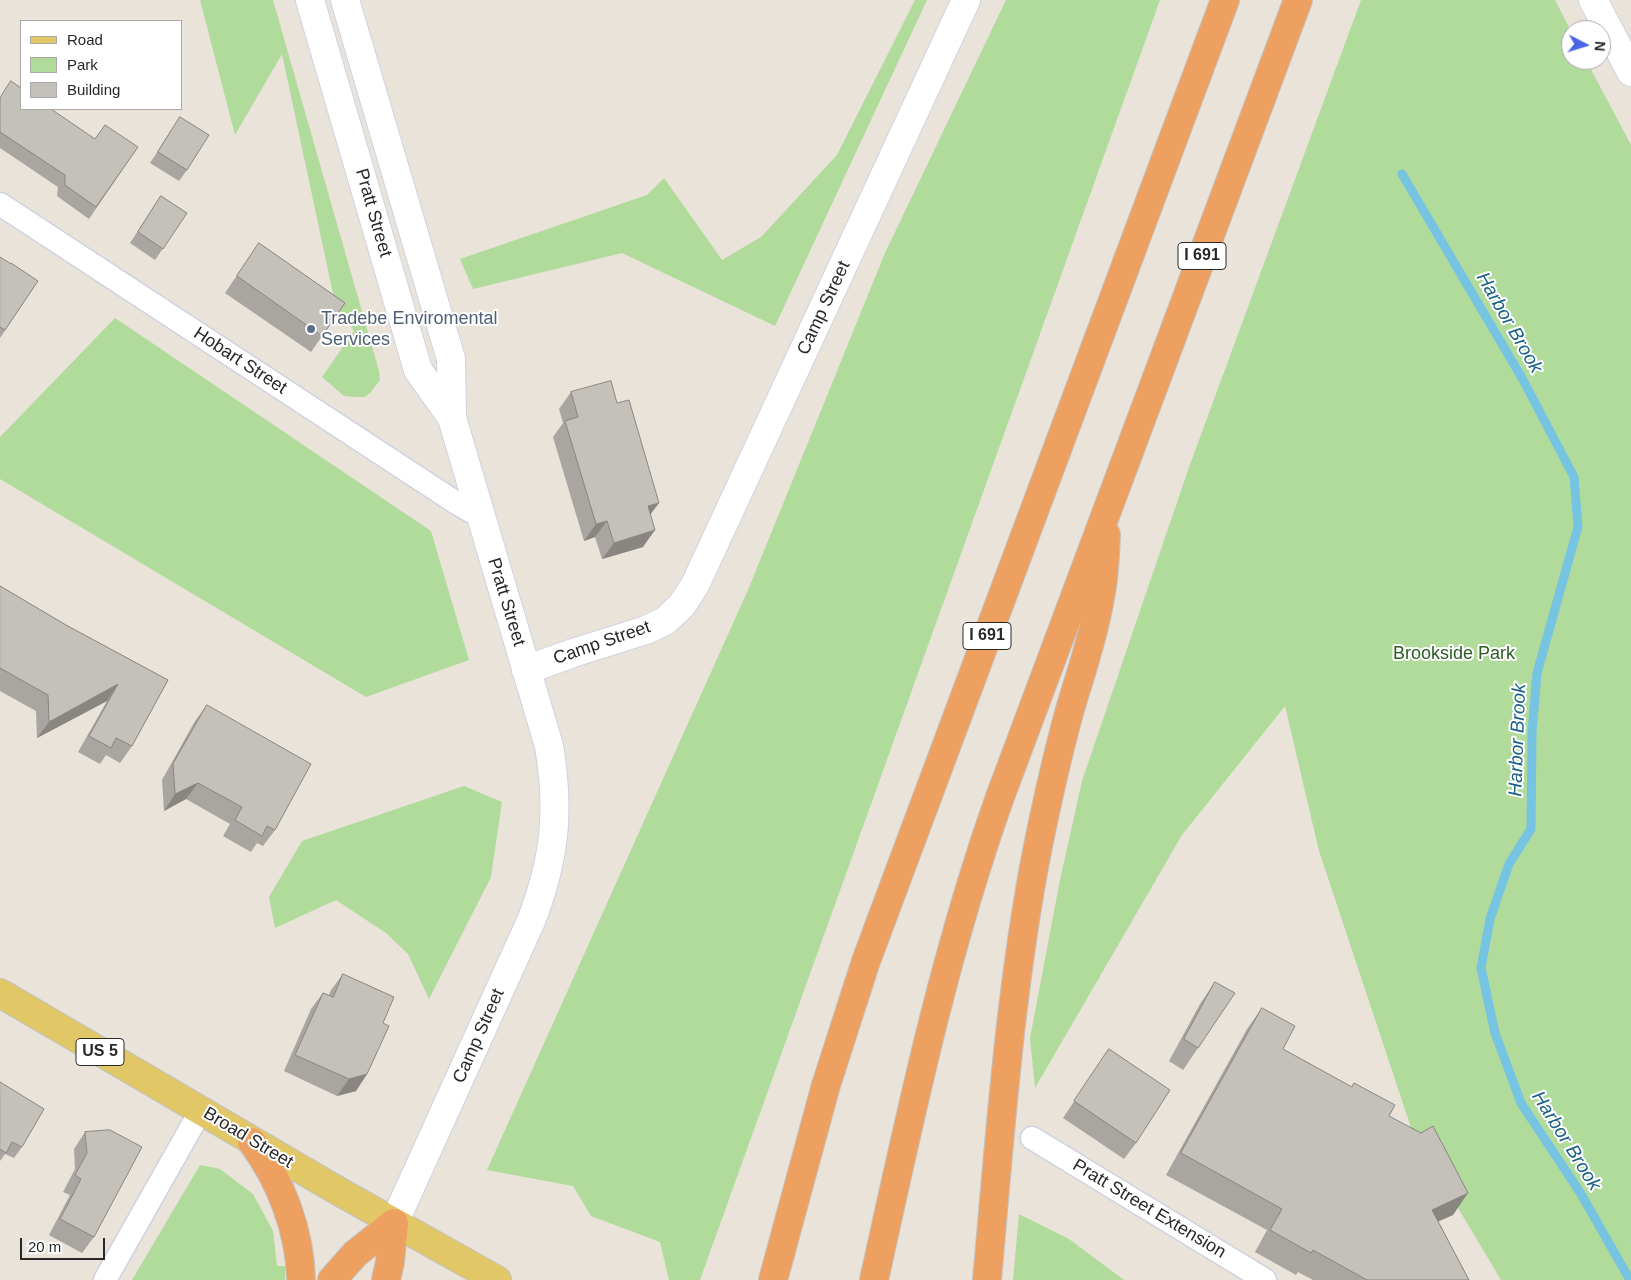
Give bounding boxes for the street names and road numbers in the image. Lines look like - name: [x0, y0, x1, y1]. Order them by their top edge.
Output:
- street label: Pratt Street: [350, 166, 396, 260]
- road number: I 691: [1178, 242, 1226, 270]
- street label: Camp Street: [793, 258, 855, 358]
- street label: Hobart Street: [189, 323, 291, 399]
- street label: Pratt Street: [482, 555, 530, 649]
- street label: Camp Street: [551, 616, 653, 670]
- road number: I 691: [963, 622, 1011, 650]
- street label: Camp Street: [449, 985, 509, 1087]
- road number: US 5: [76, 1038, 124, 1066]
- street label: Broad Street: [199, 1103, 297, 1173]
- street label: Pratt Street Extension: [1068, 1155, 1230, 1263]

